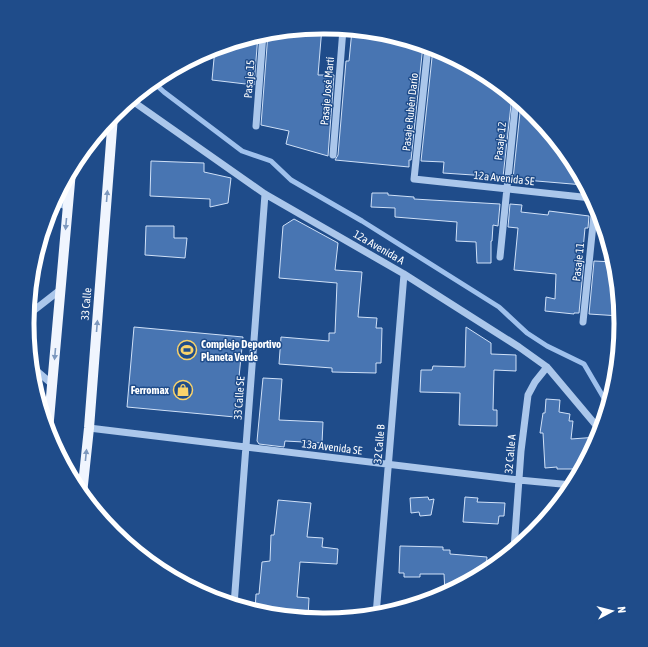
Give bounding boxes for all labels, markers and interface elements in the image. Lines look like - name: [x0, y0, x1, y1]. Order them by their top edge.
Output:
- street label: Pasaje José Martí: [318, 56, 336, 126]
- street label: Pasaje 15: [242, 59, 256, 99]
- street label: Pasaje Rubén Darío: [400, 72, 420, 152]
- street label: Pasaje 12: [492, 121, 508, 161]
- street label: 12a Avenida SE: [473, 169, 535, 187]
- one-way arrow: [104, 190, 111, 202]
- one-way arrow: [63, 218, 70, 230]
- street label: 12a Avenida A: [351, 228, 407, 267]
- street label: Pasaje 11: [570, 242, 586, 282]
- street label: 33 Calle: [79, 287, 93, 321]
- one-way arrow: [93, 319, 100, 332]
- place label: Complejo Deportivo Planeta Verde: [201, 338, 281, 363]
- sports icon: Complejo Deportivo Planeta Verde: [176, 339, 198, 361]
- one-way arrow: [51, 348, 58, 360]
- street label: 33 Calle SE: [231, 376, 247, 420]
- shop icon: Ferromax: [172, 379, 194, 401]
- place label: Ferromax: [131, 384, 170, 396]
- street label: 32 Calle B: [371, 423, 387, 464]
- street label: 32 Calle A: [502, 433, 518, 474]
- street label: 13a Avenida SE: [301, 437, 363, 457]
- one-way arrow: [83, 449, 89, 461]
- north arrow: [592, 591, 632, 631]
- text: N: [616, 606, 628, 614]

